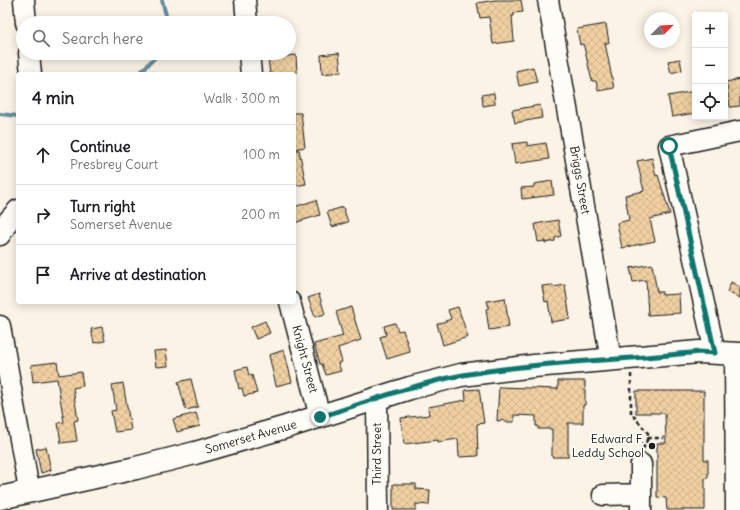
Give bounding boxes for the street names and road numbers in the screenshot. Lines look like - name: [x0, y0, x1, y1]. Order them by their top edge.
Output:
- street label: Briggs Street: [567, 145, 594, 215]
- street label: Knight Street: [289, 323, 322, 394]
- street label: Somerset Avenue: [203, 416, 298, 457]
- street label: Third Street: [369, 423, 384, 485]

